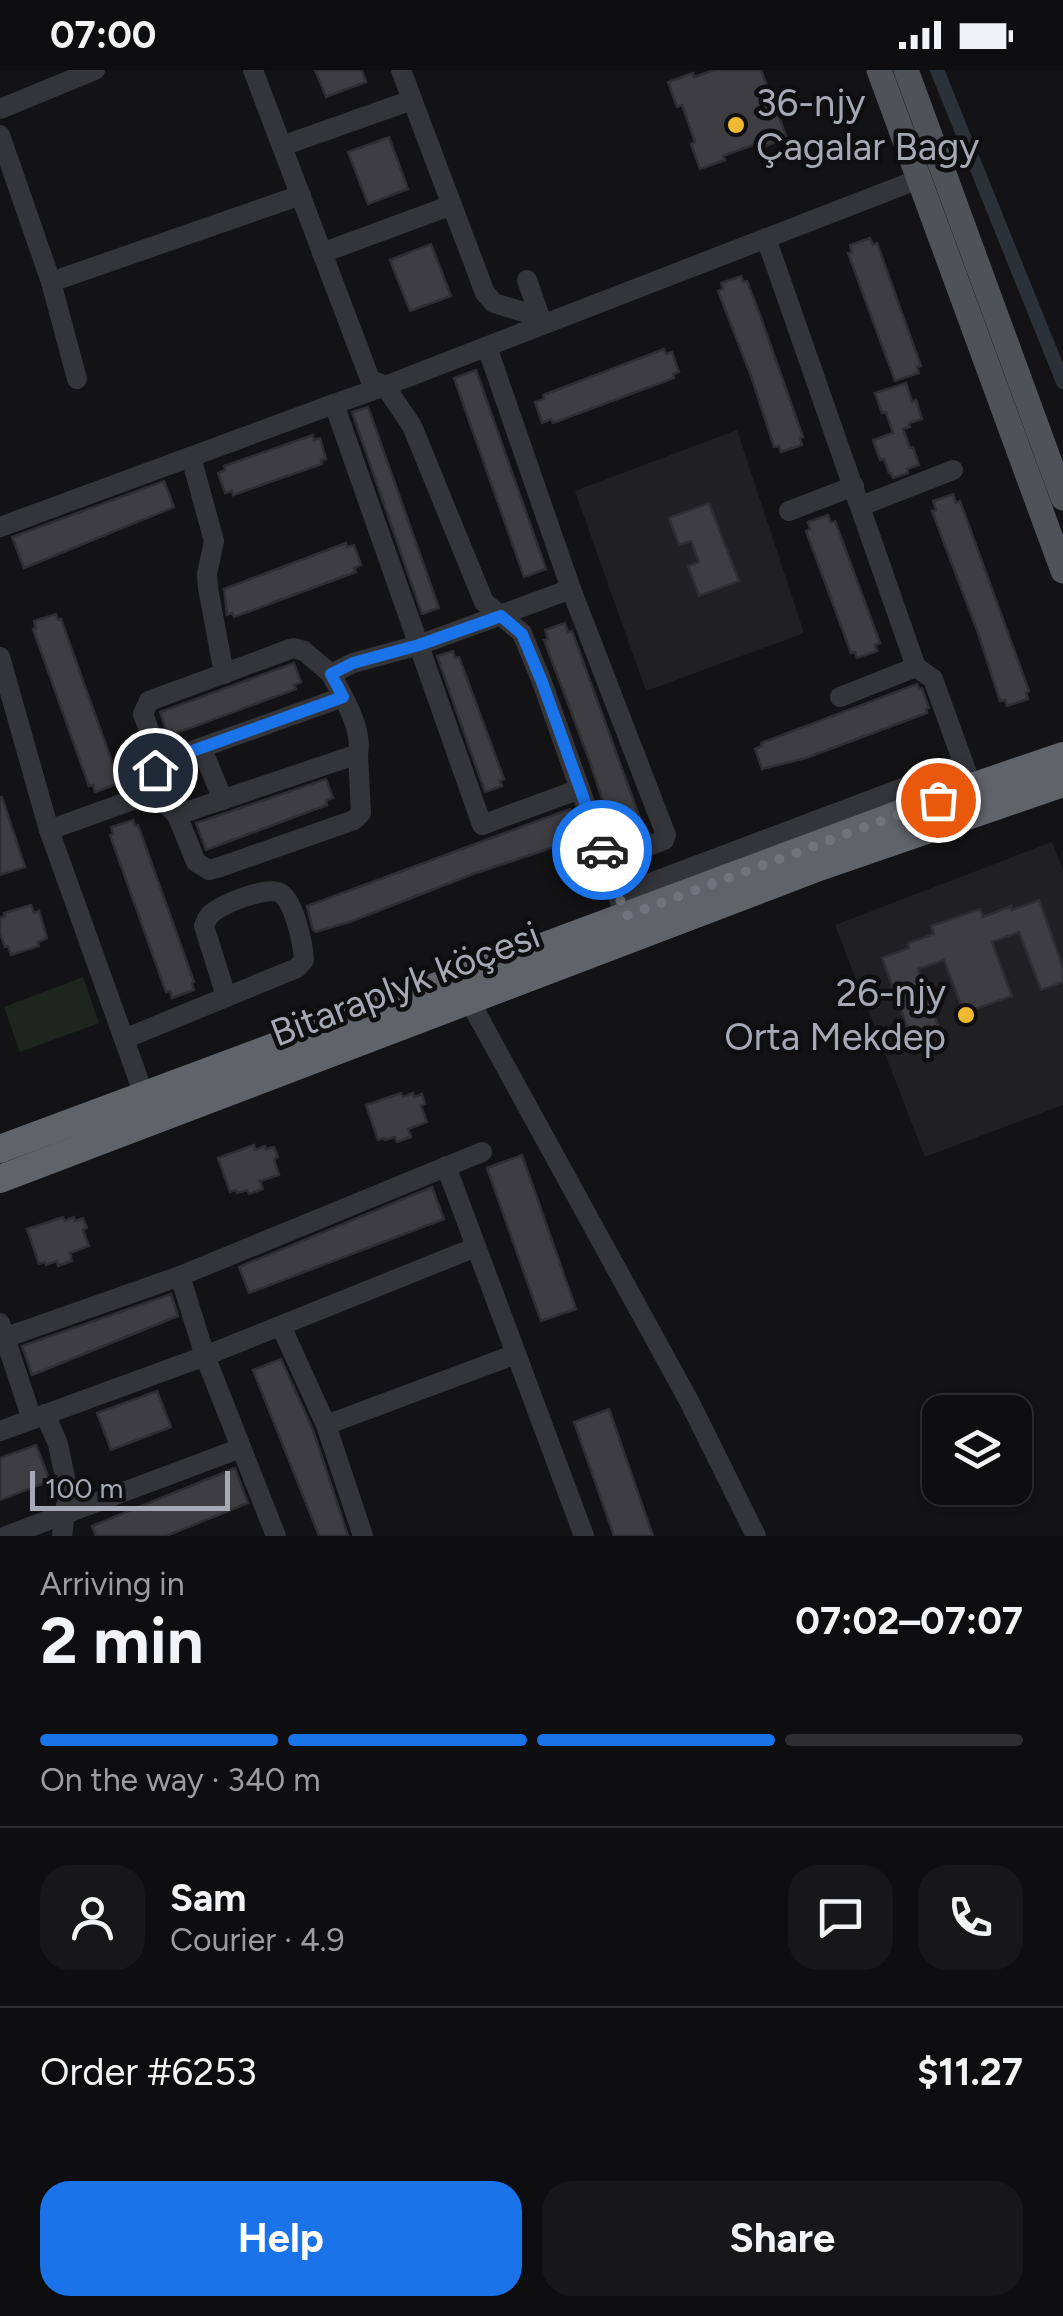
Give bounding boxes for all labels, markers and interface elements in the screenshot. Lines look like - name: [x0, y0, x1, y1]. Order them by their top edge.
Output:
- text: 07:00: [50, 12, 156, 58]
- place label: 36-njy Çagalar Bagy: [756, 80, 979, 170]
- marker: 36-njy Çagalar Bagy: [725, 114, 747, 136]
- pin: [113, 728, 198, 813]
- icon: home: [128, 743, 183, 798]
- pin: [896, 758, 981, 843]
- icon: bag: [911, 773, 966, 828]
- courier: [552, 800, 652, 900]
- icon: car: [575, 823, 630, 878]
- street label: Bitaraplyk köçesi: [264, 912, 546, 1056]
- place label: 26-njy Orta Mekdep: [724, 970, 946, 1060]
- marker: 26-njy Orta Mekdep: [955, 1004, 977, 1026]
- map controls: [922, 1395, 1032, 1505]
- button: layers: [922, 1395, 1032, 1505]
- scale bar: [30, 1466, 230, 1510]
- text: 100 m: [45, 1471, 123, 1505]
- text: Arriving in: [40, 1565, 185, 1603]
- text: 07:02–07:07: [795, 1598, 1023, 1644]
- text: 2 min: [40, 1601, 204, 1679]
- text: On the way · 340 m: [40, 1761, 320, 1799]
- button: person: [40, 1865, 145, 1970]
- button: chat: [788, 1865, 893, 1970]
- button: phone: [918, 1865, 1023, 1970]
- text: Sam: [170, 1875, 246, 1921]
- text: Courier · 4.9: [170, 1921, 345, 1959]
- text: Order #6253: [40, 2049, 257, 2095]
- text: $11.27: [917, 2049, 1023, 2095]
- button: Help: [40, 2181, 522, 2296]
- button: Share: [542, 2181, 1023, 2296]

